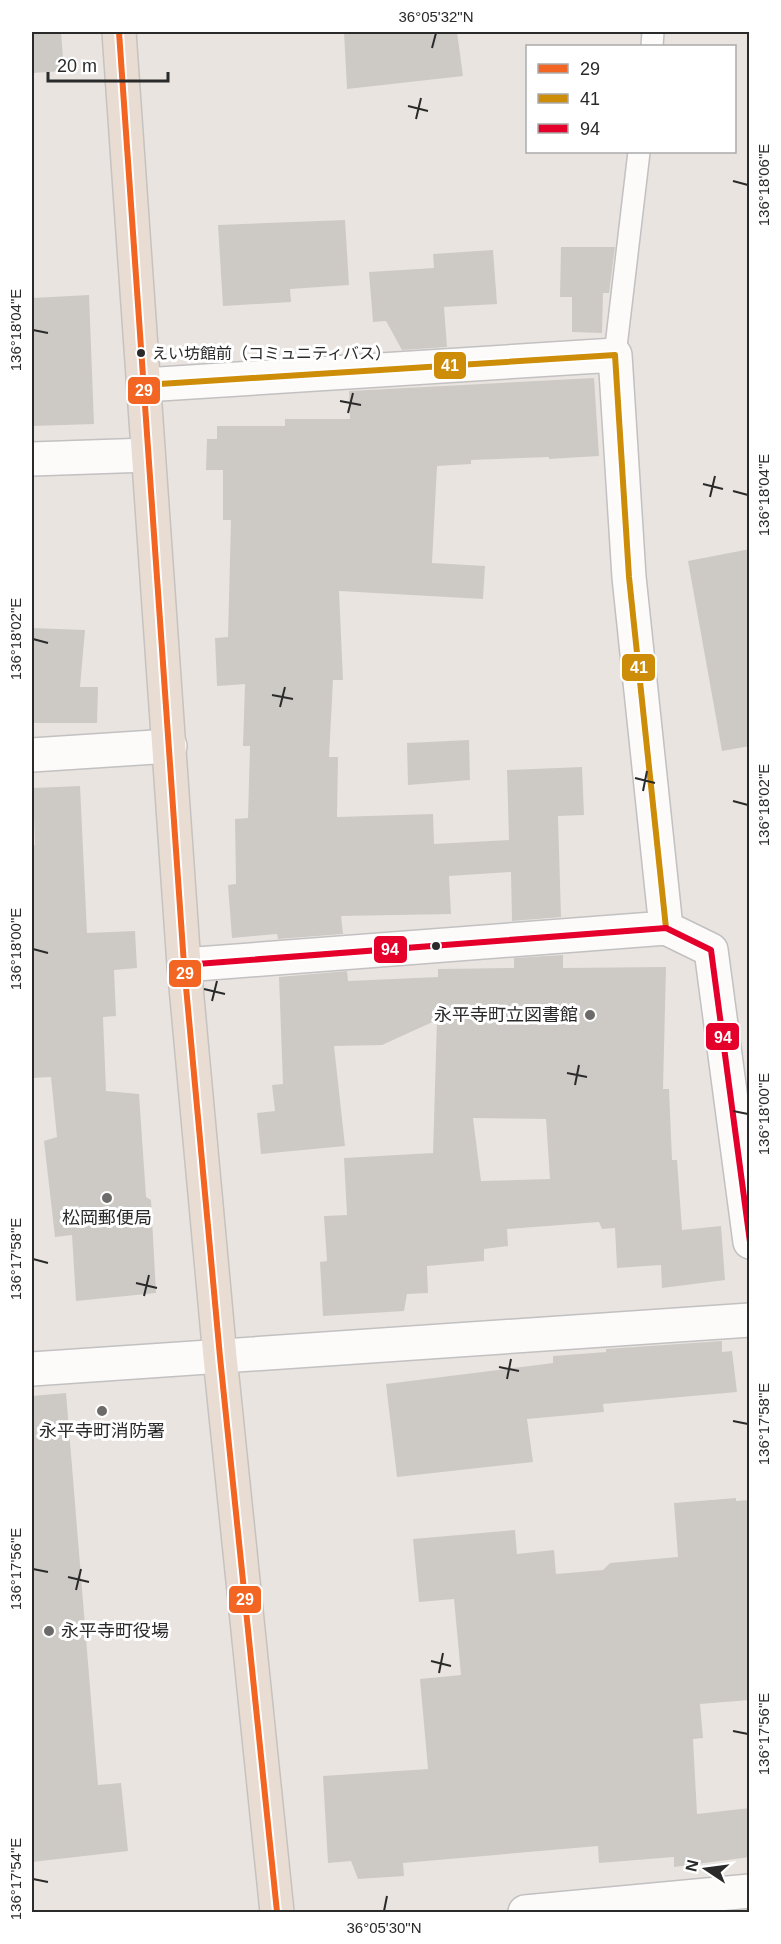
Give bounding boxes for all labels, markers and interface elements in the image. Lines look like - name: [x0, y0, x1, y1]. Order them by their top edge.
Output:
- text: 36°05'32"N: [398, 8, 474, 25]
- scale bar: [48, 45, 168, 83]
- legend: [526, 45, 736, 153]
- text: 20 m: [57, 56, 97, 76]
- text: 29: [580, 59, 600, 79]
- text: 41: [580, 89, 600, 109]
- text: 94: [580, 119, 600, 139]
- text: 136°18'06"E: [755, 144, 772, 226]
- text: 136°18'04"E: [7, 289, 24, 371]
- place label: えい坊館前（コミュニティバス）: [152, 345, 391, 362]
- marker: えい坊館前（コミュニティバス）: [135, 347, 147, 359]
- line badge: 41: [433, 351, 467, 380]
- text: 41: [441, 357, 459, 374]
- line badge: 29: [127, 376, 161, 405]
- text: 29: [135, 382, 153, 399]
- text: 136°18'04"E: [755, 454, 772, 536]
- text: 136°18'02"E: [7, 598, 24, 680]
- line badge: 41: [621, 653, 656, 682]
- text: 41: [630, 659, 648, 676]
- text: 136°18'02"E: [755, 764, 772, 846]
- text: 136°18'00"E: [7, 908, 24, 990]
- line badge: 94: [373, 935, 408, 964]
- unlabelled marker: [430, 940, 442, 952]
- text: 94: [381, 941, 399, 958]
- line badge: 29: [168, 959, 202, 988]
- text: 29: [176, 965, 194, 982]
- place label: 永平寺町立図書館: [434, 1005, 578, 1025]
- marker: 永平寺町立図書館: [583, 1008, 597, 1022]
- line badge: 94: [705, 1022, 740, 1051]
- text: 94: [714, 1029, 732, 1046]
- text: 136°18'00"E: [755, 1073, 772, 1155]
- marker: 松岡郵便局: [100, 1191, 114, 1205]
- place label: 松岡郵便局: [62, 1208, 152, 1228]
- text: 136°17'58"E: [7, 1218, 24, 1300]
- text: 136°17'58"E: [755, 1383, 772, 1465]
- marker: 永平寺町消防署: [95, 1404, 109, 1418]
- place label: 永平寺町消防署: [39, 1421, 165, 1441]
- text: 136°17'56"E: [7, 1528, 24, 1610]
- line badge: 29: [228, 1585, 262, 1614]
- text: 29: [236, 1591, 254, 1608]
- place label: 永平寺町役場: [61, 1621, 169, 1641]
- marker: 永平寺町役場: [42, 1624, 56, 1638]
- text: 136°17'56"E: [755, 1693, 772, 1775]
- text: 136°17'54"E: [7, 1838, 24, 1920]
- north arrow: [676, 1839, 736, 1899]
- text: N: [682, 1858, 701, 1873]
- text: 36°05'30"N: [346, 1919, 422, 1936]

